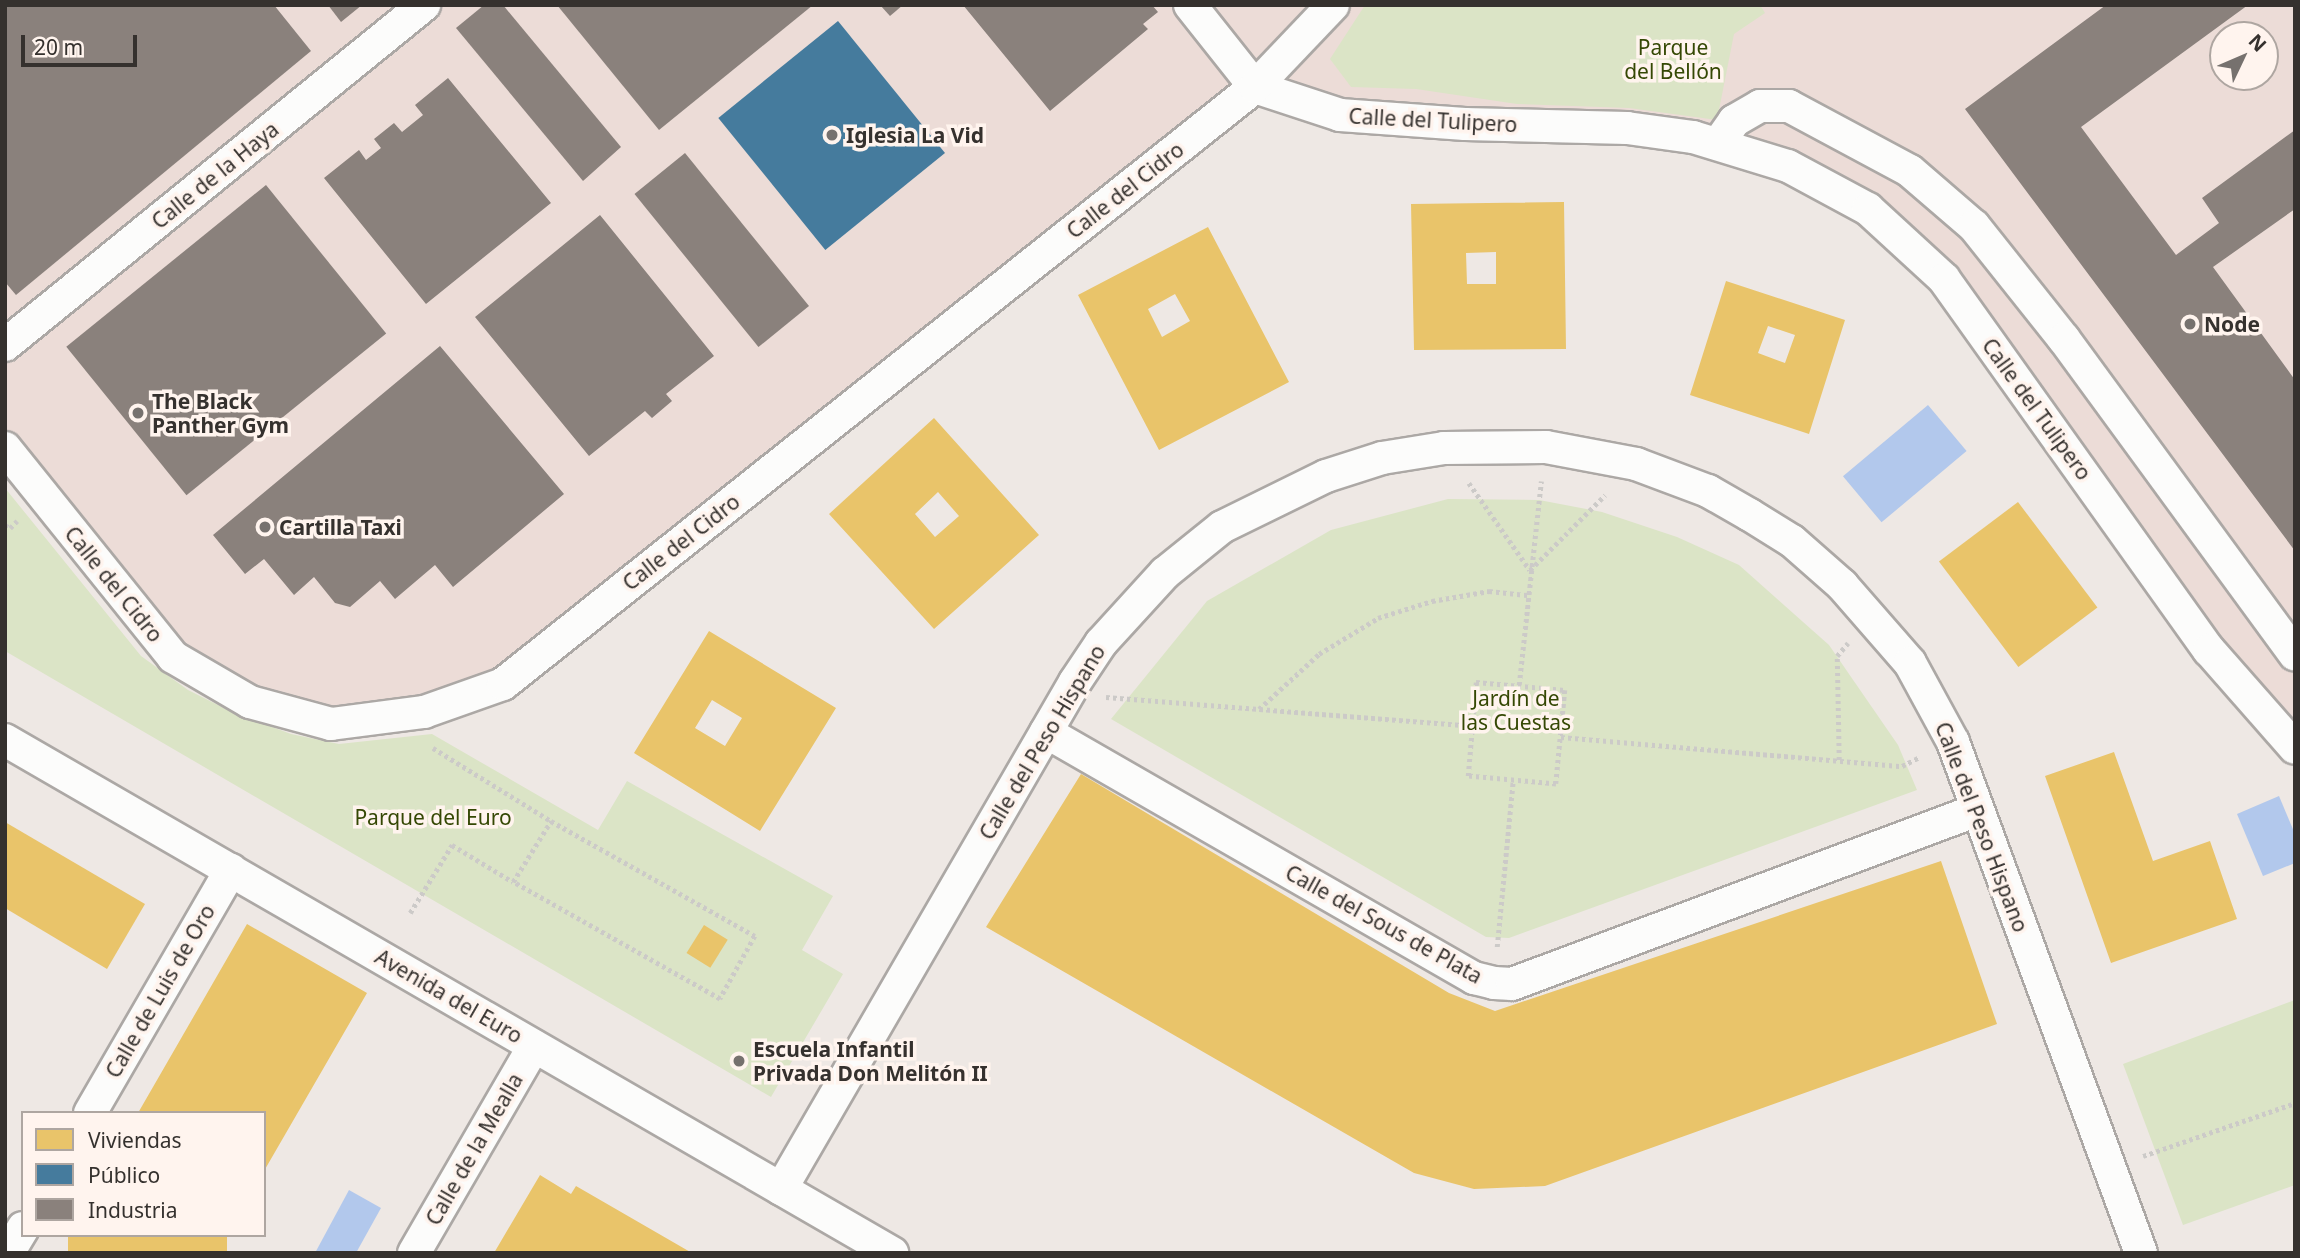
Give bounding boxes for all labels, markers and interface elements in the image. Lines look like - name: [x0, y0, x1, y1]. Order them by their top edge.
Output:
- scale bar: [24, 21, 140, 65]
- north arrow: [2209, 21, 2279, 91]
- text: N: [2243, 28, 2272, 57]
- text: 20 m: [34, 33, 83, 61]
- park label: Parque del Bellón: [1624, 34, 1722, 84]
- street label: Calle del Tulipero: [1348, 103, 1518, 137]
- street label: Calle de la Haya: [146, 116, 284, 234]
- place label: Iglesia La Vid: [846, 122, 984, 148]
- marker: Iglesia La Vid: [824, 127, 840, 143]
- street label: Calle del Cidro: [1062, 137, 1188, 243]
- place label: Node: [2204, 311, 2260, 337]
- marker: Node: [2182, 316, 2198, 332]
- street label: Calle del Tulipero: [1977, 333, 2097, 485]
- place label: The Black Panther Gym: [152, 388, 289, 438]
- marker: The Black Panther Gym: [130, 405, 146, 421]
- street label: Calle del Cidro: [618, 489, 744, 595]
- place label: Cartilla Taxi: [279, 514, 402, 540]
- marker: Cartilla Taxi: [257, 519, 273, 535]
- street label: Calle del Cidro: [60, 521, 168, 647]
- street label: Calle del Peso Hispano: [974, 640, 1110, 844]
- park label: Jardín de las Cuestas: [1461, 685, 1571, 735]
- street label: Calle del Peso Hispano: [1930, 718, 2034, 936]
- park label: Parque del Euro: [354, 804, 512, 830]
- street label: Calle del Sous de Plata: [1281, 859, 1487, 989]
- street label: Calle de Luis de Oro: [100, 900, 220, 1082]
- street label: Avenida del Euro: [371, 944, 527, 1048]
- place label: Escuela Infantil Privada Don Melitón II: [753, 1036, 988, 1086]
- marker: Escuela Infantil Privada Don Melitón II: [731, 1053, 747, 1069]
- street label: Calle de la Mealla: [420, 1068, 528, 1230]
- legend: [21, 1111, 266, 1237]
- text: Viviendas: [88, 1126, 182, 1154]
- text: Público: [88, 1161, 160, 1189]
- text: Industria: [88, 1196, 178, 1224]

